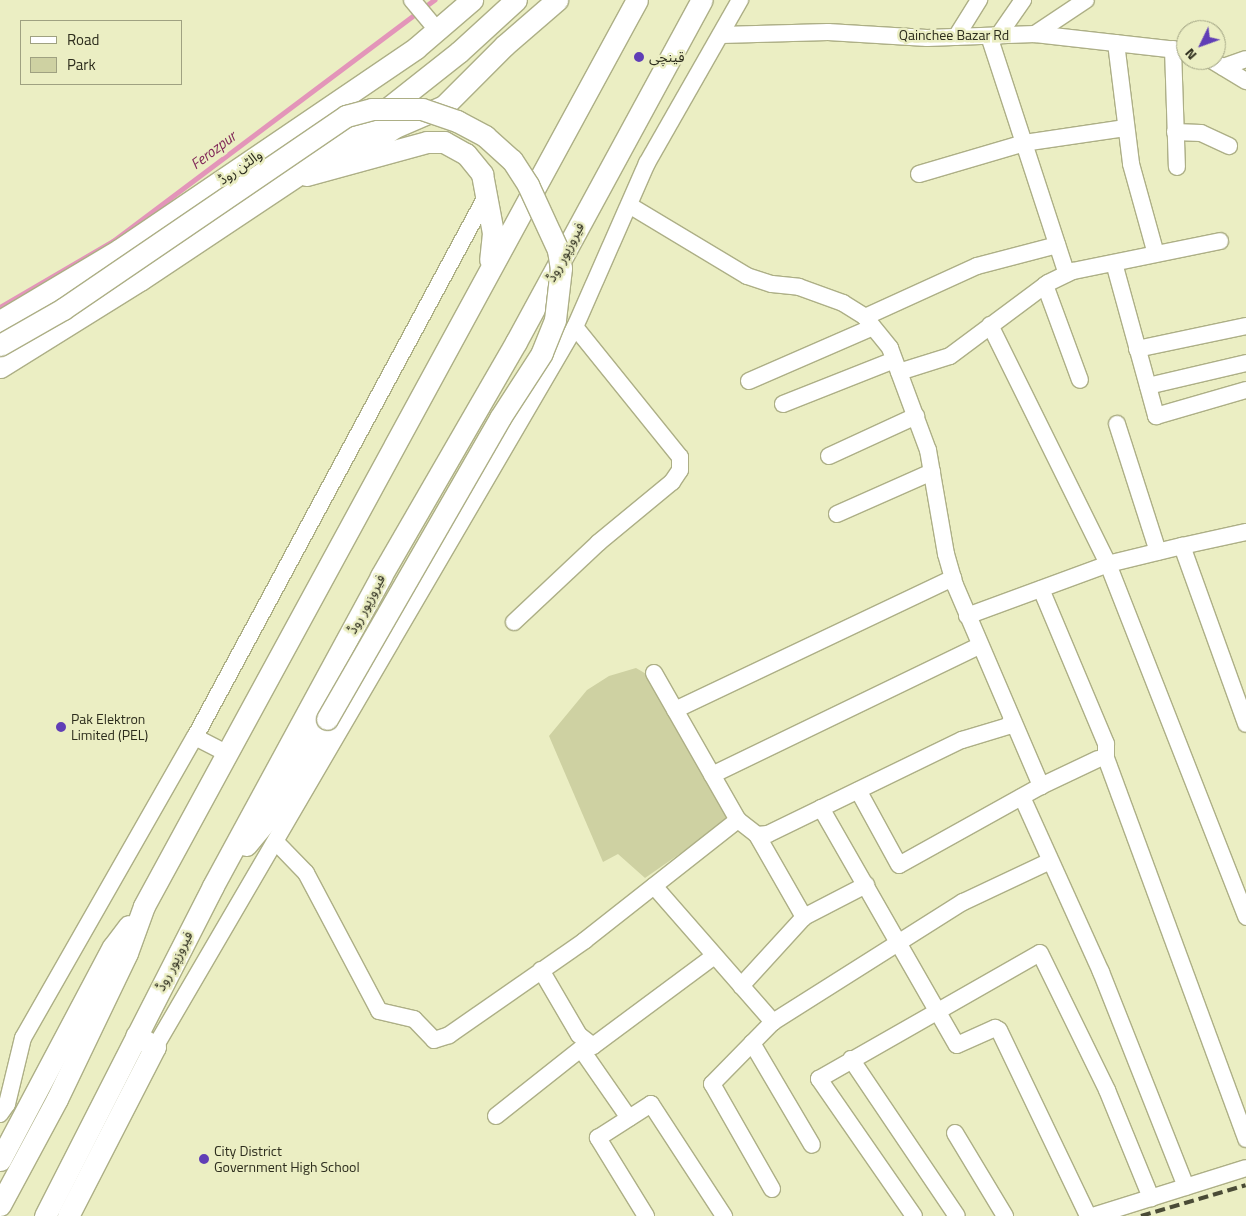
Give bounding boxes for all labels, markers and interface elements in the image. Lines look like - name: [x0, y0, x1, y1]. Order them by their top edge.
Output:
- legend: [20, 20, 182, 85]
- north arrow: [1176, 20, 1226, 70]
- street label: Qainchee Bazar Rd: [899, 27, 1009, 43]
- text: Road: [67, 28, 99, 51]
- text: N: [1179, 44, 1201, 65]
- place label: قینچی: [649, 49, 685, 65]
- marker: قینچی: [633, 51, 645, 63]
- text: Park: [67, 53, 96, 76]
- water label: Ferozpur: [187, 127, 239, 173]
- street label: والٹن روڈ: [215, 146, 265, 188]
- street label: فیروزپور روڈ: [542, 219, 588, 285]
- street label: فیروزپور روڈ: [343, 571, 389, 637]
- place label: Pak Elektron Limited (PEL): [71, 711, 148, 744]
- marker: Pak Elektron Limited (PEL): [55, 721, 67, 733]
- street label: فیروزپور روڈ: [152, 928, 196, 994]
- place label: City District Government High School: [214, 1143, 360, 1176]
- marker: City District Government High School: [198, 1153, 210, 1165]

